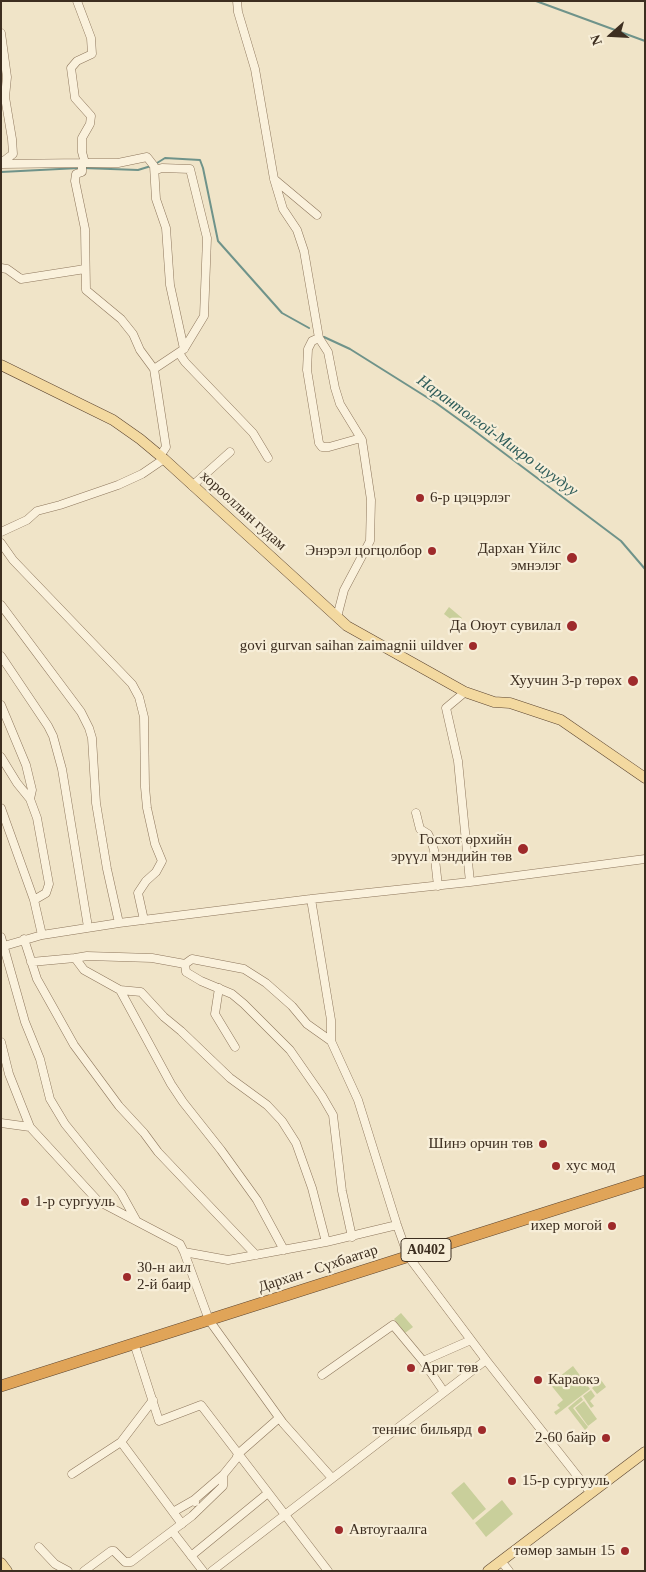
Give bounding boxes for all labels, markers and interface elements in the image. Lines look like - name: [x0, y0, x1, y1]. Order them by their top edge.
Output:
- north arrow: [586, 10, 636, 60]
- text: N: [588, 33, 605, 47]
- water label: Нарантолгой-Микро шуудуу: [413, 371, 581, 501]
- street label: хорооллын гудам: [196, 467, 290, 555]
- place label: 6-р цэцэрлэг: [430, 489, 510, 507]
- marker: 6-р цэцэрлэг: [414, 492, 426, 504]
- place label: Дархан Үйлс эмнэлэг: [478, 540, 561, 575]
- place label: Энэрэл цогцолбор: [305, 542, 422, 560]
- marker: Энэрэл цогцолбор: [426, 545, 438, 557]
- marker: Дархан Үйлс эмнэлэг: [565, 551, 579, 565]
- place label: Да Оюут сувилал: [450, 617, 561, 635]
- marker: Да Оюут сувилал: [565, 619, 579, 633]
- place label: govi gurvan saihan zaimagnii uildver: [240, 637, 463, 655]
- marker: govi gurvan saihan zaimagnii uildver: [467, 640, 479, 652]
- place label: Хуучин 3-р төрөх: [510, 672, 622, 690]
- marker: Хуучин 3-р төрөх: [626, 674, 640, 688]
- place label: Госхот өрхийн эрүүл мэндийн төв: [391, 831, 512, 866]
- marker: Госхот өрхийн эрүүл мэндийн төв: [516, 842, 530, 856]
- place label: Шинэ орчин төв: [429, 1135, 533, 1153]
- marker: Шинэ орчин төв: [537, 1138, 549, 1150]
- place label: хус мод: [566, 1157, 615, 1175]
- marker: хус мод: [550, 1160, 562, 1172]
- place label: 1-р сургууль: [35, 1193, 115, 1211]
- marker: 1-р сургууль: [19, 1196, 31, 1208]
- place label: ихер могой: [531, 1217, 602, 1235]
- marker: ихер могой: [606, 1220, 618, 1232]
- road number: A0402: [401, 1238, 451, 1262]
- street label: Дархан - Сүхбаатар: [256, 1241, 380, 1297]
- place label: 30-н аил 2-й баир: [137, 1259, 191, 1294]
- marker: 30-н аил 2-й баир: [121, 1271, 133, 1283]
- place label: Ариг төв: [421, 1359, 478, 1377]
- marker: Ариг төв: [405, 1362, 417, 1374]
- place label: Караокэ: [548, 1371, 600, 1389]
- marker: Караокэ: [532, 1374, 544, 1386]
- place label: теннис бильярд: [372, 1421, 472, 1439]
- marker: теннис бильярд: [476, 1424, 488, 1436]
- place label: 2-60 байр: [535, 1429, 596, 1447]
- marker: 2-60 байр: [600, 1432, 612, 1444]
- place label: 15-р сургууль: [522, 1472, 610, 1490]
- marker: 15-р сургууль: [506, 1475, 518, 1487]
- place label: Автоугаалга: [349, 1521, 427, 1539]
- marker: Автоугаалга: [333, 1524, 345, 1536]
- place label: төмөр замын 15: [514, 1542, 615, 1560]
- marker: төмөр замын 15: [619, 1545, 631, 1557]

